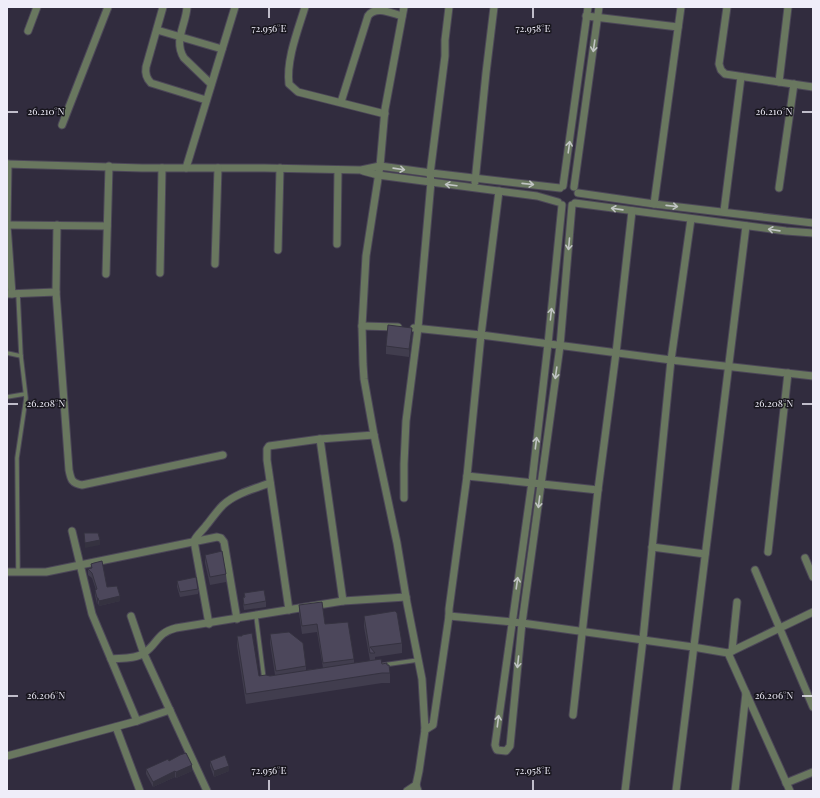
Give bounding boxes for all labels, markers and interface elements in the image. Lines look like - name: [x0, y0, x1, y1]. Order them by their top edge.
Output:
- text: 72.956°E: [251, 21, 287, 35]
- text: 72.958°E: [515, 21, 551, 35]
- one-way arrow: [590, 39, 598, 52]
- text: 26.210°N: [27, 104, 65, 118]
- text: 26.210°N: [755, 104, 793, 118]
- one-way arrow: [565, 141, 573, 154]
- one-way arrow: [392, 165, 405, 173]
- one-way arrow: [521, 180, 534, 188]
- one-way arrow: [445, 181, 458, 189]
- one-way arrow: [665, 202, 678, 209]
- one-way arrow: [611, 205, 624, 213]
- one-way arrow: [768, 226, 781, 234]
- one-way arrow: [565, 237, 572, 250]
- one-way arrow: [548, 308, 555, 321]
- one-way arrow: [552, 367, 560, 380]
- text: 26.208°N: [27, 396, 65, 410]
- text: 26.208°N: [755, 396, 793, 410]
- one-way arrow: [532, 437, 540, 450]
- one-way arrow: [535, 495, 542, 508]
- one-way arrow: [513, 577, 521, 590]
- one-way arrow: [514, 655, 522, 668]
- text: 26.206°N: [27, 688, 65, 702]
- text: 26.206°N: [755, 688, 793, 702]
- one-way arrow: [495, 715, 502, 728]
- text: 72.956°E: [251, 763, 287, 777]
- text: 72.958°E: [515, 763, 551, 777]

